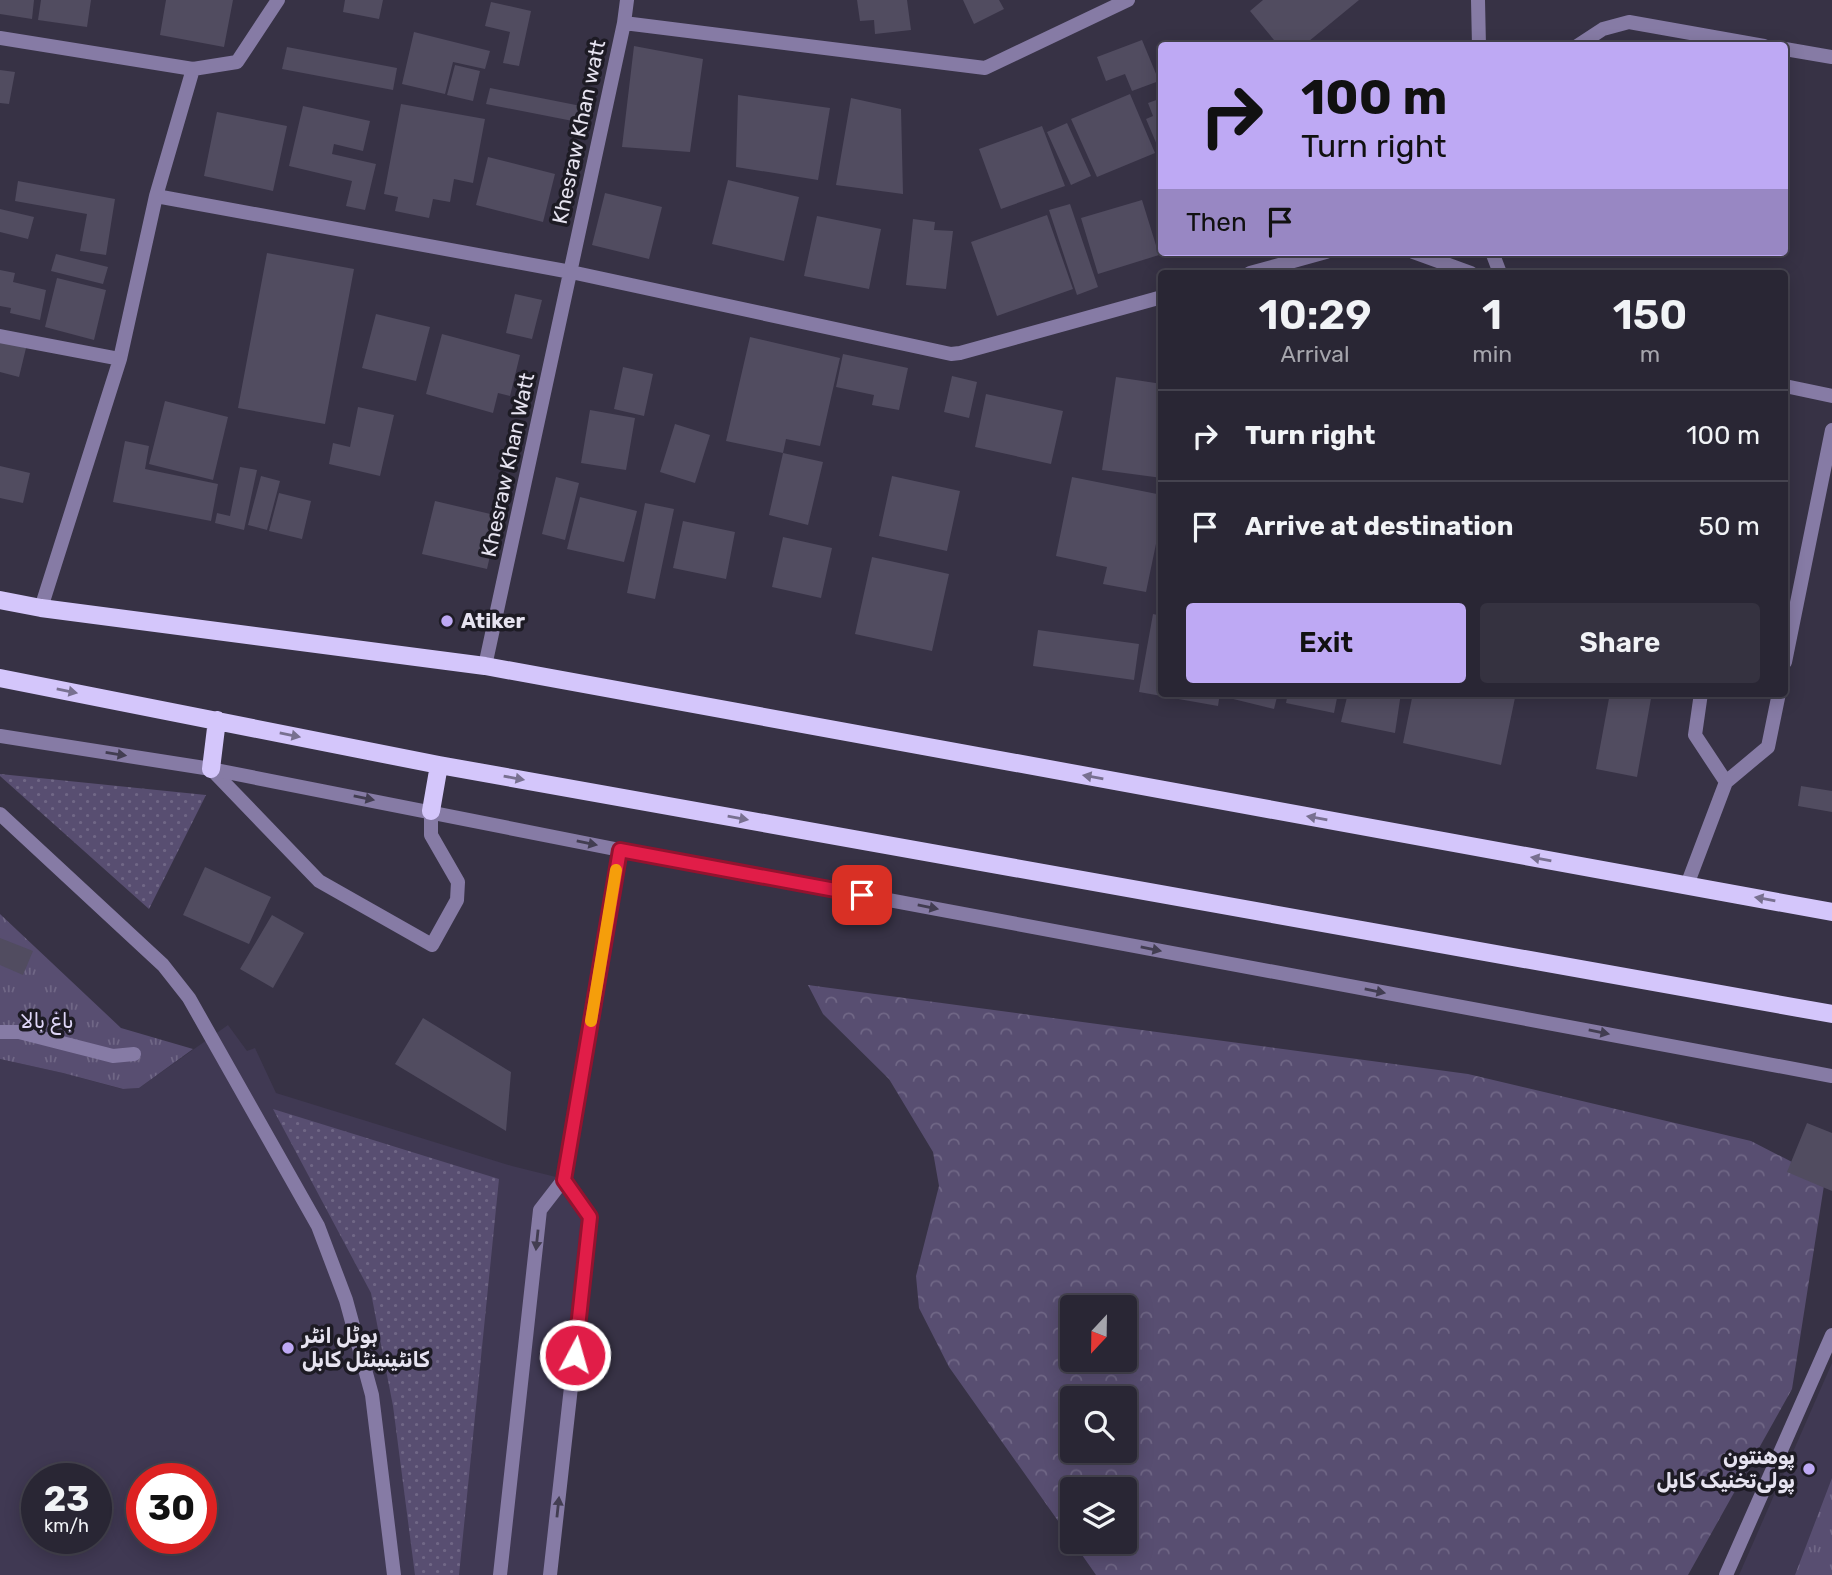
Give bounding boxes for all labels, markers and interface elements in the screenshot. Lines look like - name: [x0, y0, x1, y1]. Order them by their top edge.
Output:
- street label: Khesraw Khan watt: [547, 38, 610, 226]
- text: 100 m: [1301, 68, 1447, 126]
- icon: right: [1186, 70, 1277, 161]
- text: Turn right: [1301, 127, 1446, 165]
- icon: arrive: [1261, 203, 1299, 241]
- text: Then: [1186, 207, 1247, 238]
- text: 10:29: [1259, 290, 1372, 340]
- text: 1: [1482, 290, 1502, 340]
- text: 150: [1613, 290, 1687, 340]
- text: Arrival: [1281, 340, 1350, 368]
- text: min: [1472, 340, 1512, 368]
- text: m: [1640, 340, 1660, 368]
- street label: Khesraw Khan Watt: [476, 371, 539, 559]
- icon: right: [1186, 417, 1224, 455]
- text: Turn right: [1245, 420, 1375, 451]
- text: 100 m: [1686, 420, 1760, 451]
- icon: arrive: [1186, 508, 1224, 546]
- text: Arrive at destination: [1245, 511, 1513, 542]
- text: 50 m: [1699, 511, 1760, 542]
- button: Exit: [1186, 603, 1466, 683]
- button: Share: [1480, 603, 1760, 683]
- place label: Atiker: [461, 608, 525, 633]
- marker: Atiker: [439, 613, 455, 629]
- one-way arrow: [56, 686, 78, 697]
- one-way arrow: [279, 730, 301, 741]
- one-way arrow: [105, 749, 127, 760]
- one-way arrow: [1082, 771, 1104, 782]
- one-way arrow: [503, 773, 525, 784]
- one-way arrow: [353, 793, 375, 804]
- one-way arrow: [1306, 812, 1328, 823]
- one-way arrow: [727, 813, 749, 824]
- one-way arrow: [576, 838, 598, 849]
- one-way arrow: [1530, 853, 1552, 864]
- pin: [832, 865, 892, 925]
- icon: arrive: [843, 876, 881, 914]
- one-way arrow: [1754, 894, 1776, 905]
- one-way arrow: [917, 902, 939, 913]
- one-way arrow: [1141, 944, 1163, 955]
- one-way arrow: [1364, 985, 1386, 996]
- park label: باغ بالا: [20, 1008, 74, 1035]
- one-way arrow: [1588, 1027, 1610, 1038]
- one-way arrow: [531, 1229, 542, 1251]
- north arrow: [1060, 1295, 1138, 1372]
- map controls: [1060, 1295, 1137, 1554]
- position arrow: [538, 1318, 612, 1392]
- place label: ہوٹل انٹر کانٹینینٹل کابل: [300, 1323, 430, 1372]
- marker: ہوٹل انٹر کانٹینینٹل کابل: [280, 1340, 296, 1356]
- button: search: [1060, 1386, 1137, 1463]
- place label: پوهنتون پولی‌تخنیک کابل: [1657, 1444, 1795, 1495]
- marker: پوهنتون پولی‌تخنیک کابل: [1801, 1461, 1817, 1477]
- speed limit sign: 30: [126, 1463, 217, 1554]
- button: layers: [1060, 1477, 1137, 1554]
- text: 23: [44, 1478, 89, 1520]
- one-way arrow: [552, 1496, 563, 1518]
- text: km/h: [44, 1515, 89, 1537]

